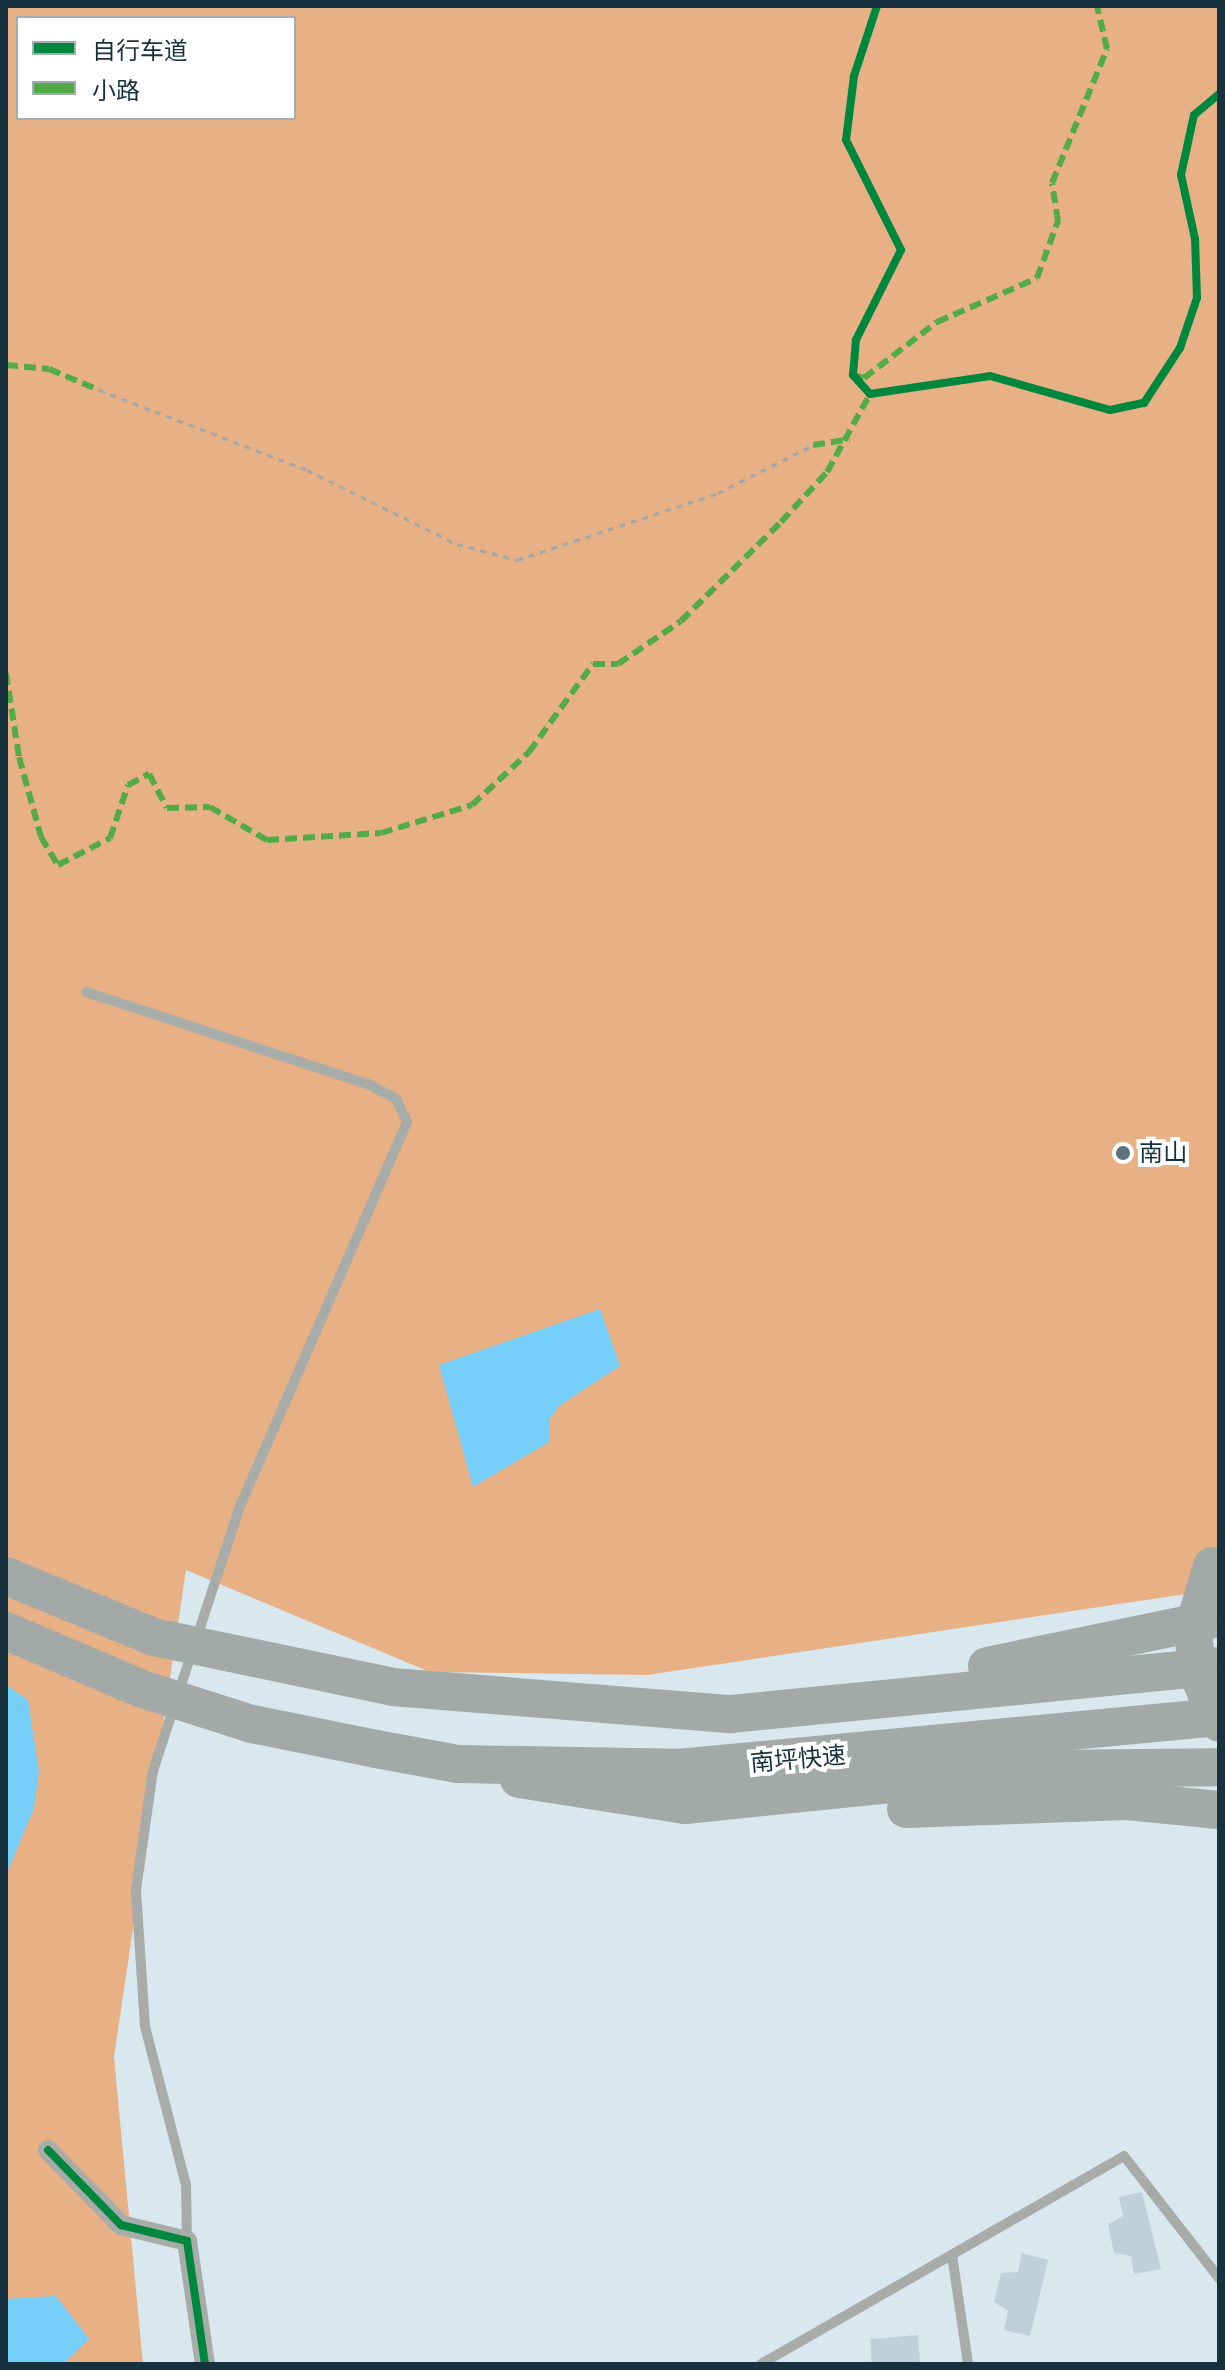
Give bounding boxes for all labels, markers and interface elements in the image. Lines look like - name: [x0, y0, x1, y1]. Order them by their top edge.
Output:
- legend: [16, 16, 296, 120]
- text: 自行车道: [92, 35, 188, 66]
- text: 小路: [92, 75, 140, 106]
- place label: 南山: [1139, 1139, 1187, 1167]
- marker: 南山: [1114, 1144, 1132, 1162]
- street label: 南坪快速: [749, 1740, 847, 1778]

